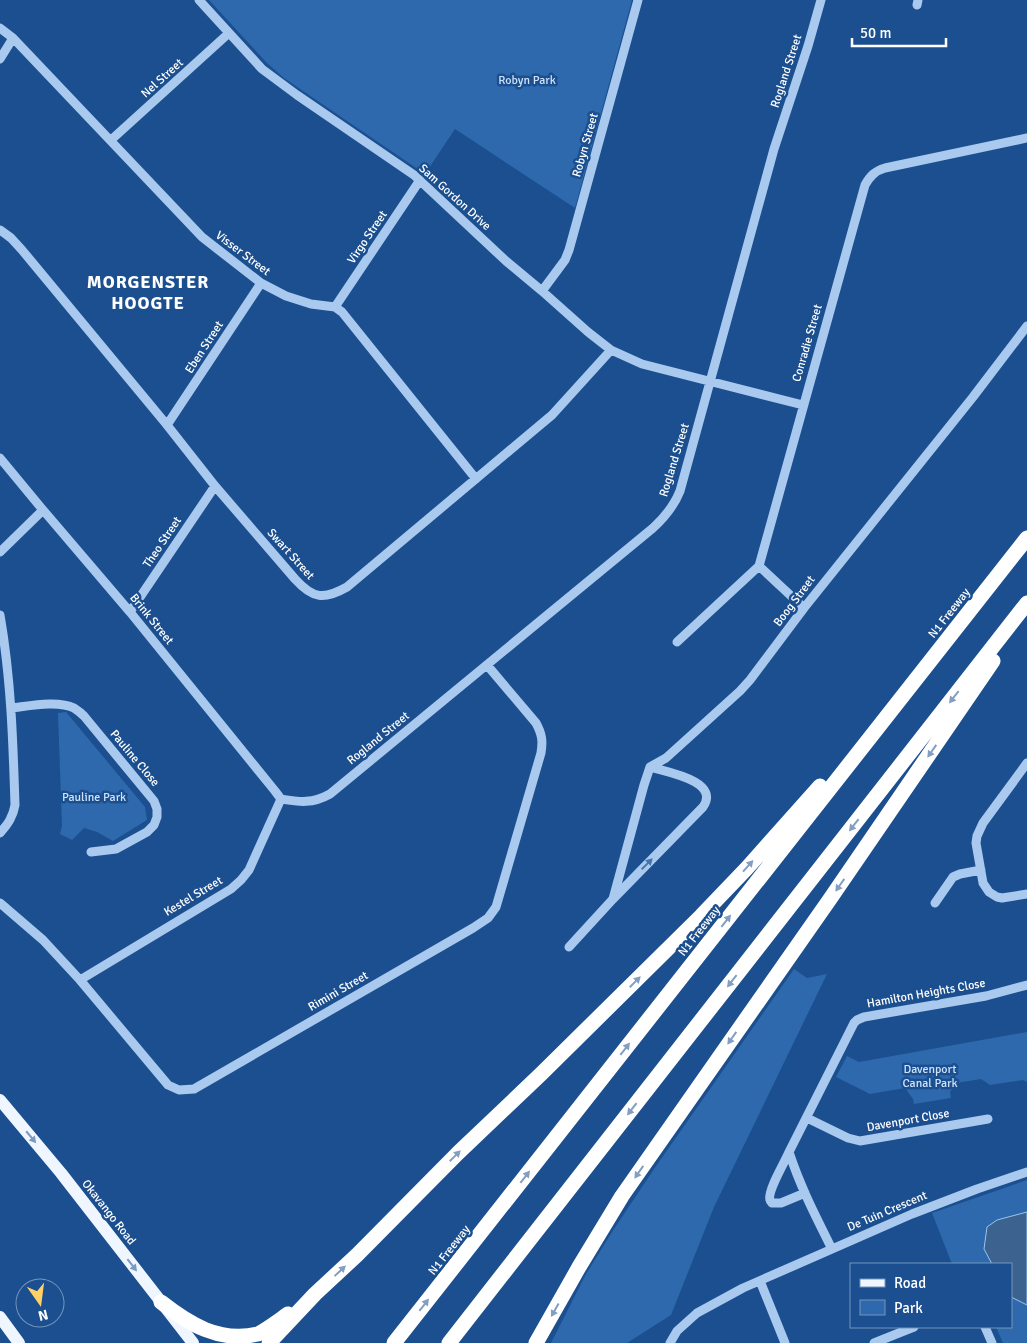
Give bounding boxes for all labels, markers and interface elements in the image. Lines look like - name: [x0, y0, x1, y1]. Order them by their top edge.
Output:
- scale bar: [852, 15, 946, 47]
- text: 50 m: [860, 24, 891, 42]
- street label: Rogland Street: [768, 33, 805, 110]
- street label: Nel Street: [138, 56, 187, 101]
- park label: Robyn Park: [498, 73, 556, 88]
- street label: Robyn Street: [569, 111, 602, 179]
- street label: Sam Gordon Drive: [416, 161, 494, 234]
- street label: Virgo Street: [344, 208, 391, 267]
- street label: Visser Street: [212, 228, 273, 279]
- district label: MORGENSTER HOOGTE: [87, 271, 209, 314]
- street label: Conradie Street: [789, 303, 826, 384]
- street label: Eben Street: [182, 318, 227, 376]
- street label: Rogland Street: [656, 422, 693, 499]
- street label: Theo Street: [140, 514, 185, 571]
- street label: Swart Street: [264, 526, 318, 583]
- street label: Boog Street: [770, 573, 818, 630]
- street label: N1 Freeway: [925, 585, 974, 641]
- street label: Brink Street: [126, 591, 177, 648]
- one-way arrow: [949, 690, 959, 704]
- street label: Rogland Street: [344, 709, 413, 768]
- street label: Pauline Close: [107, 727, 163, 790]
- one-way arrow: [927, 744, 937, 758]
- park label: Pauline Park: [62, 790, 126, 805]
- one-way arrow: [848, 818, 859, 831]
- one-way arrow: [641, 858, 653, 870]
- one-way arrow: [743, 860, 754, 873]
- street label: Kestel Street: [161, 873, 225, 920]
- one-way arrow: [835, 878, 845, 892]
- street label: N1 Freeway: [675, 903, 724, 959]
- one-way arrow: [720, 915, 731, 928]
- street label: Rimini Street: [305, 968, 371, 1015]
- one-way arrow: [727, 974, 738, 987]
- street label: Hamilton Heights Close: [866, 976, 987, 1011]
- one-way arrow: [629, 977, 641, 989]
- one-way arrow: [727, 1031, 737, 1045]
- one-way arrow: [620, 1043, 631, 1056]
- park label: Davenport Canal Park: [902, 1062, 958, 1091]
- one-way arrow: [627, 1102, 638, 1115]
- street label: Davenport Close: [866, 1106, 951, 1135]
- one-way arrow: [26, 1130, 37, 1143]
- one-way arrow: [449, 1150, 461, 1162]
- one-way arrow: [634, 1165, 644, 1179]
- one-way arrow: [519, 1171, 530, 1184]
- street label: Okavango Road: [78, 1177, 139, 1248]
- street label: De Tuin Crescent: [845, 1188, 929, 1235]
- street label: N1 Freeway: [425, 1222, 474, 1278]
- one-way arrow: [126, 1258, 137, 1271]
- legend: [850, 1263, 1012, 1328]
- one-way arrow: [334, 1265, 346, 1277]
- text: Road: [894, 1274, 926, 1292]
- north arrow: [15, 1278, 65, 1328]
- one-way arrow: [419, 1299, 430, 1312]
- text: Park: [894, 1299, 923, 1317]
- one-way arrow: [550, 1304, 559, 1317]
- text: N: [36, 1306, 50, 1325]

